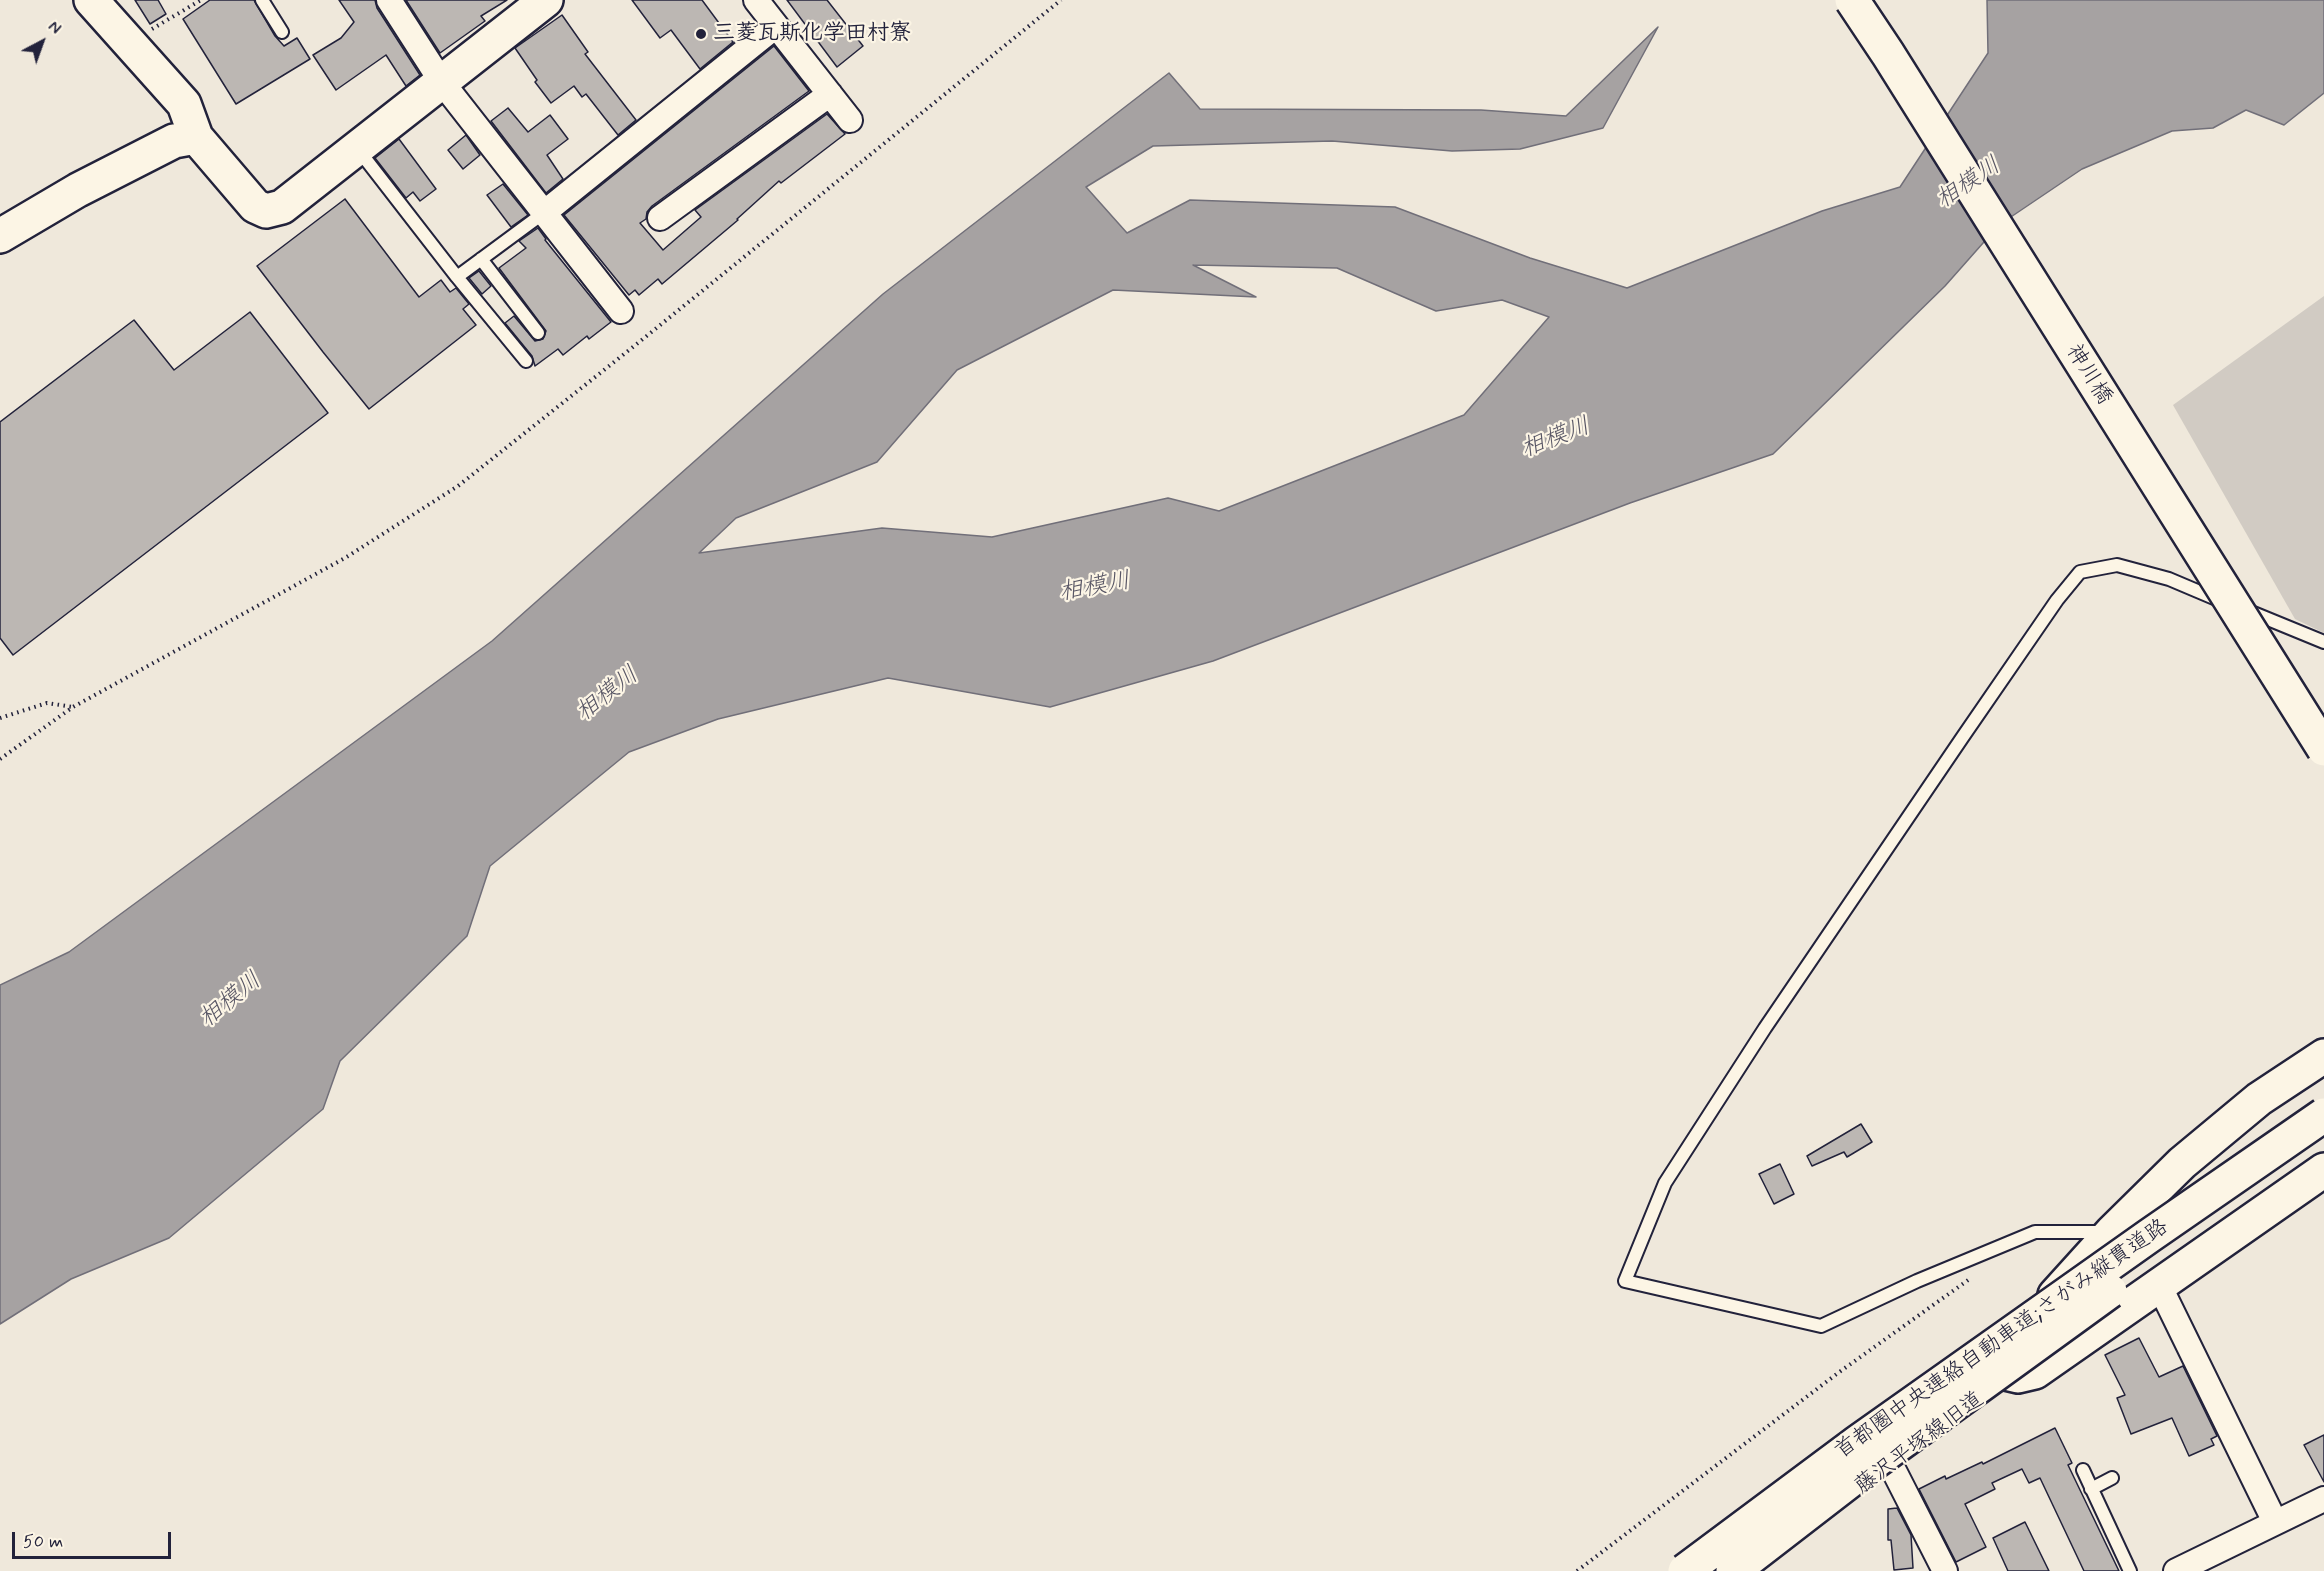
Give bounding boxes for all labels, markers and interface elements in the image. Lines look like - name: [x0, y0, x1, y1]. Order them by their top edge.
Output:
- north arrow: [12, 12, 72, 72]
- text: N: [43, 17, 65, 39]
- place label: 三菱瓦斯化学田村寮: [713, 21, 911, 47]
- marker: 三菱瓦斯化学田村寮: [694, 27, 708, 41]
- water label: 相模川: [1931, 152, 2007, 216]
- street label: 神川橋: [2059, 340, 2117, 410]
- water label: 相模川: [1517, 413, 1595, 465]
- water label: 相模川: [1057, 568, 1133, 608]
- water label: 相模川: [571, 661, 645, 729]
- water label: 相模川: [194, 967, 268, 1035]
- street label: 首都圏中央連絡自動車道;さがみ縦貫道路: [1830, 1214, 2174, 1466]
- street label: 藤沢平塚線旧道: [1851, 1387, 1989, 1501]
- scale bar: [15, 1520, 174, 1558]
- text: 50 m: [23, 1530, 63, 1554]

